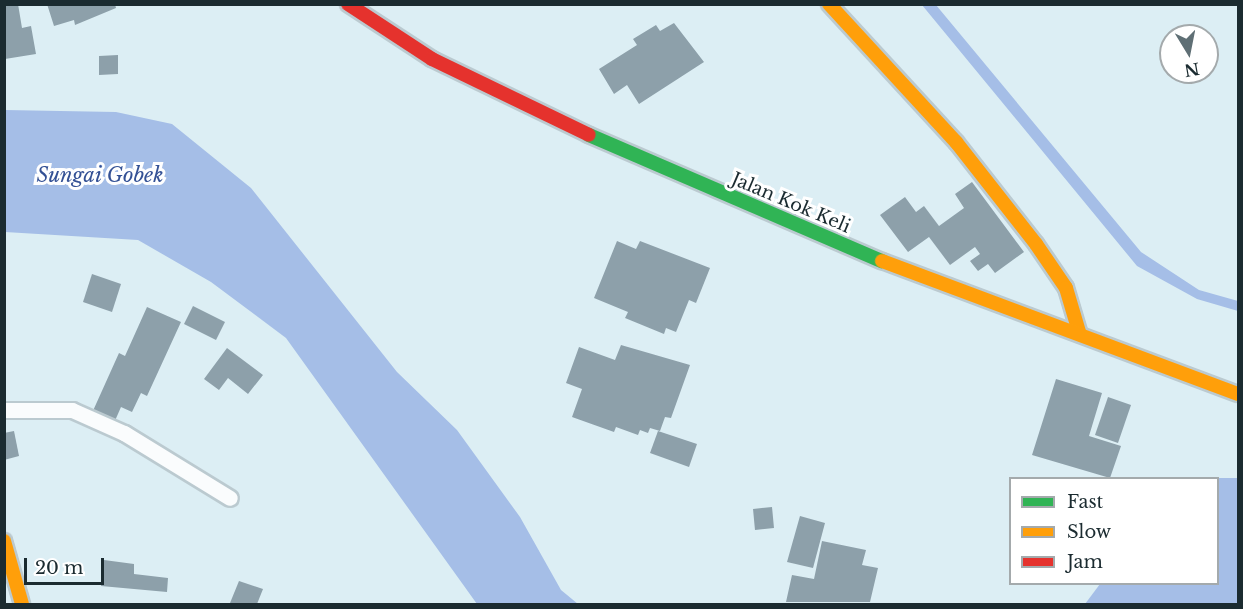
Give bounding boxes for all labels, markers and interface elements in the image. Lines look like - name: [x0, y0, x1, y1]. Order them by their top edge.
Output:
- north arrow: [1159, 24, 1219, 84]
- text: N: [1183, 59, 1201, 81]
- water label: Sungai Gobek: [36, 163, 164, 187]
- street label: Jalan Kok Keli: [728, 168, 854, 238]
- legend: [1009, 477, 1219, 585]
- text: Fast: [1067, 491, 1103, 513]
- text: Slow: [1067, 521, 1111, 543]
- scale bar: [27, 546, 106, 584]
- text: Jam: [1067, 551, 1103, 573]
- text: 20 m: [35, 557, 83, 579]

